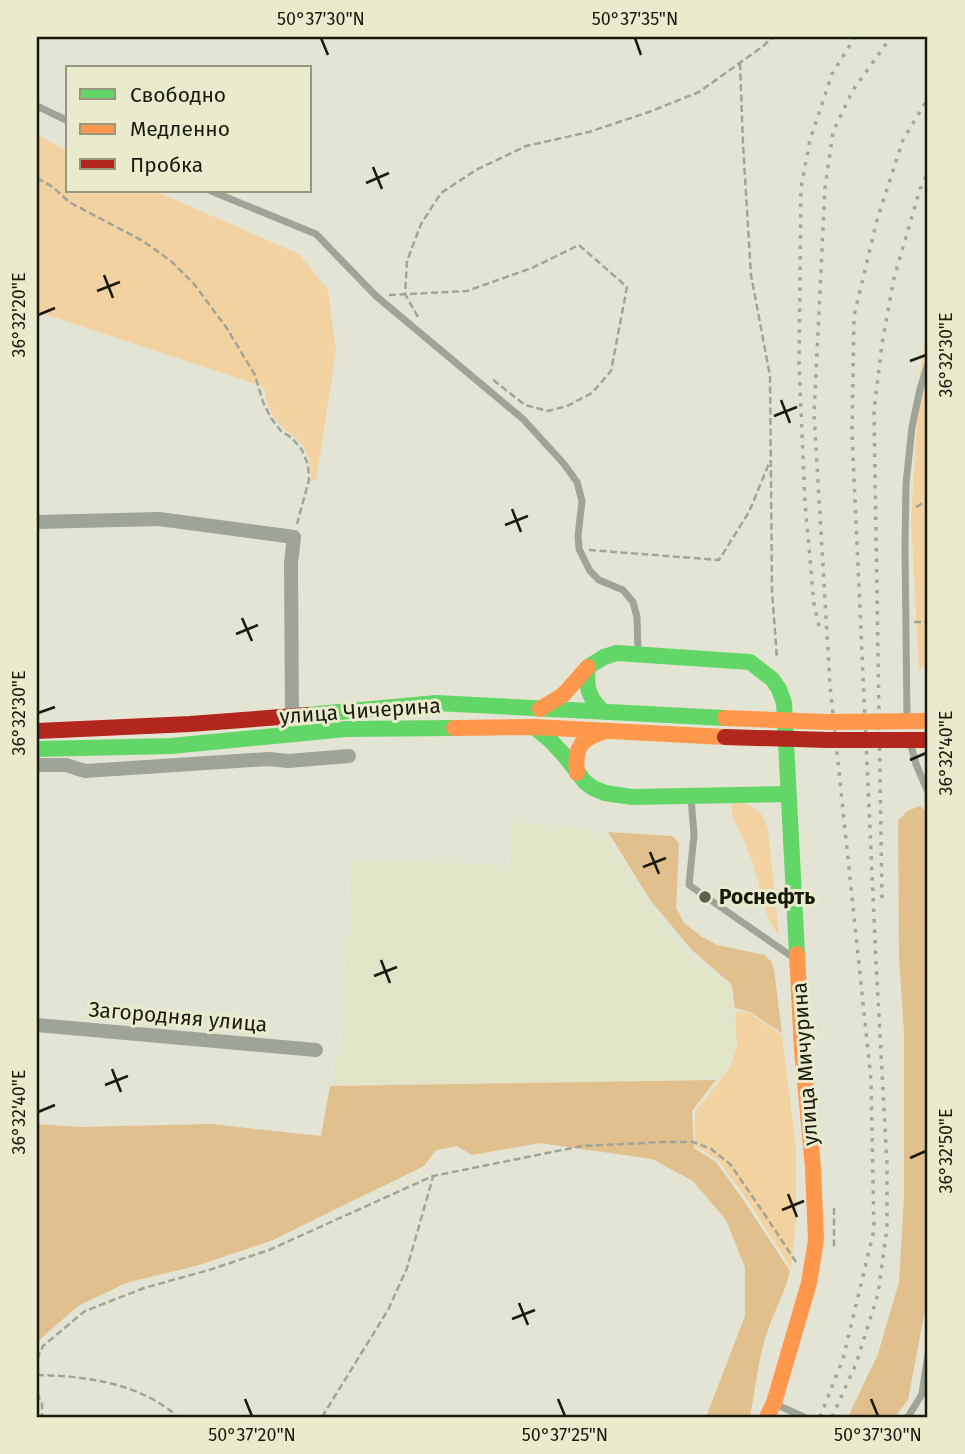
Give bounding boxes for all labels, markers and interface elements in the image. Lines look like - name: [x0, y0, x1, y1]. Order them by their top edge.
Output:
- text: 50°37'30"N: [277, 8, 365, 30]
- text: 50°37'35"N: [592, 8, 678, 30]
- legend: [66, 66, 312, 192]
- text: Свободно: [130, 82, 226, 108]
- text: Медленно: [130, 116, 230, 142]
- text: Пробка: [130, 152, 203, 178]
- text: 36°32'20"E: [8, 272, 30, 358]
- text: 36°32'30"E: [935, 312, 957, 398]
- text: 36°32'30"E: [8, 670, 30, 756]
- street label: улица Чичерина: [279, 692, 441, 730]
- text: 36°32'40"E: [935, 711, 957, 796]
- place label: Роснефть: [719, 884, 815, 910]
- marker: Роснефть: [697, 889, 713, 905]
- street label: улица Мичурина: [786, 981, 824, 1147]
- street label: Загородняя улица: [88, 996, 268, 1038]
- text: 36°32'40"E: [8, 1070, 30, 1155]
- text: 36°32'50"E: [935, 1108, 957, 1194]
- text: 50°37'20"N: [208, 1424, 296, 1446]
- text: 50°37'25"N: [522, 1424, 608, 1446]
- text: 50°37'30"N: [834, 1424, 922, 1446]

